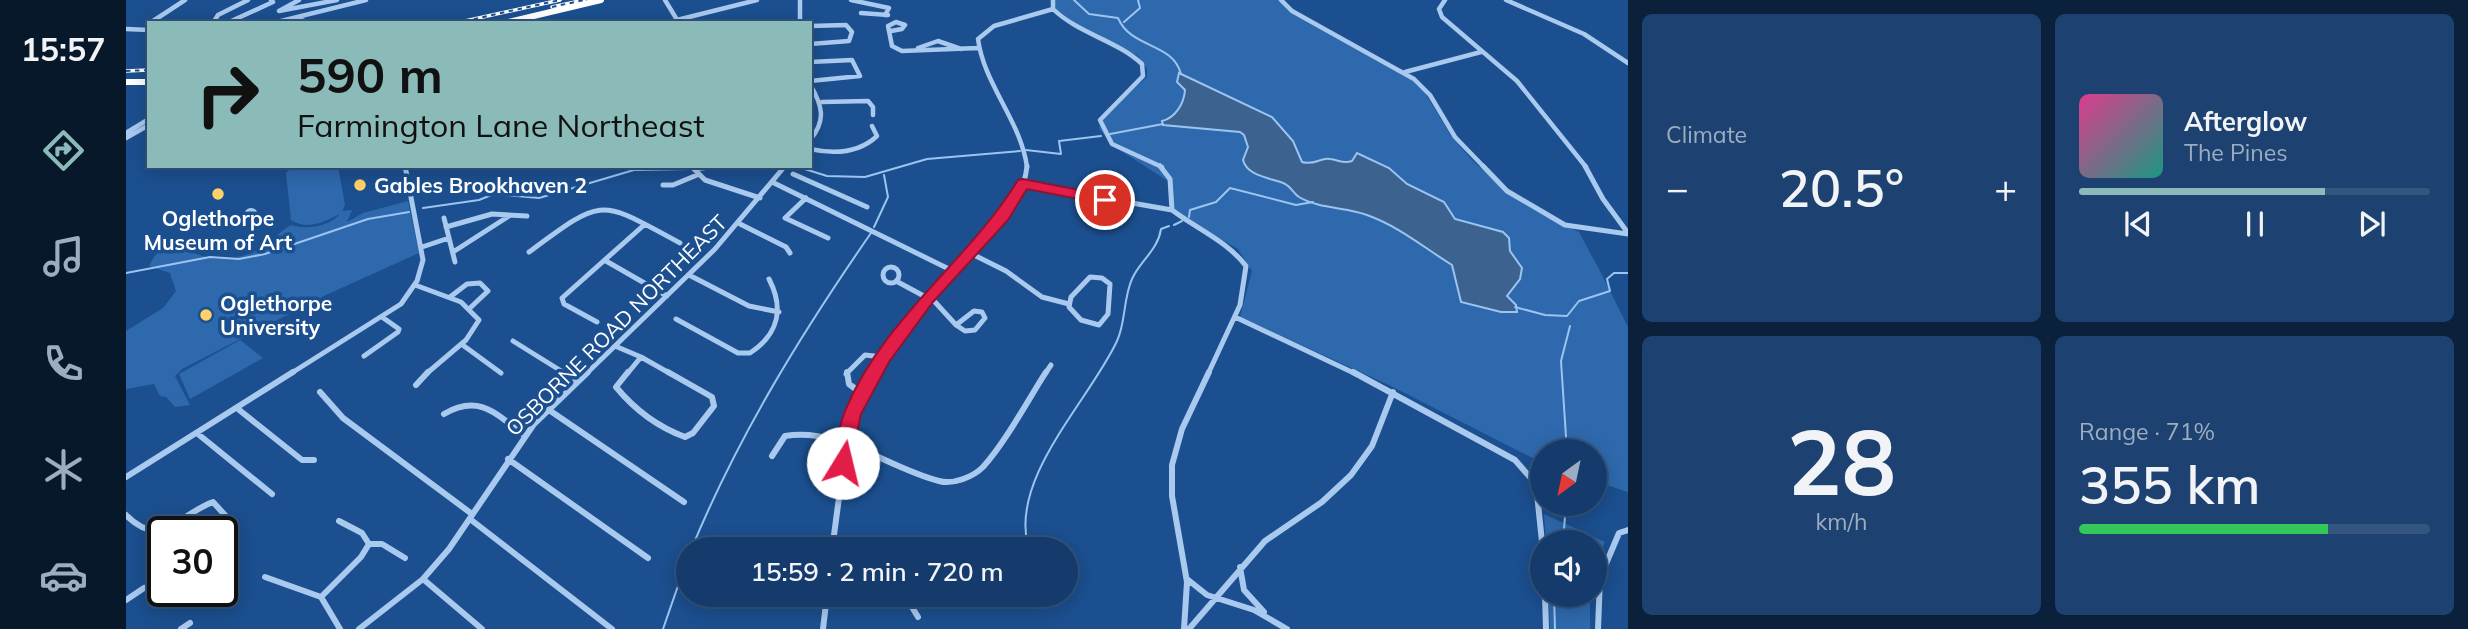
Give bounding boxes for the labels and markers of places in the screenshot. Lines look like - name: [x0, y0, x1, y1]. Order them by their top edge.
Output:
- pin: [1075, 170, 1135, 230]
- place label: Gables Brookhaven 2: [374, 172, 587, 198]
- marker: Gables Brookhaven 2: [352, 177, 368, 193]
- marker: Oglethorpe Museum of Art: [210, 186, 226, 202]
- place label: Oglethorpe Museum of Art: [144, 205, 292, 255]
- place label: Oglethorpe University: [220, 290, 332, 340]
- marker: Oglethorpe University: [198, 307, 214, 323]

